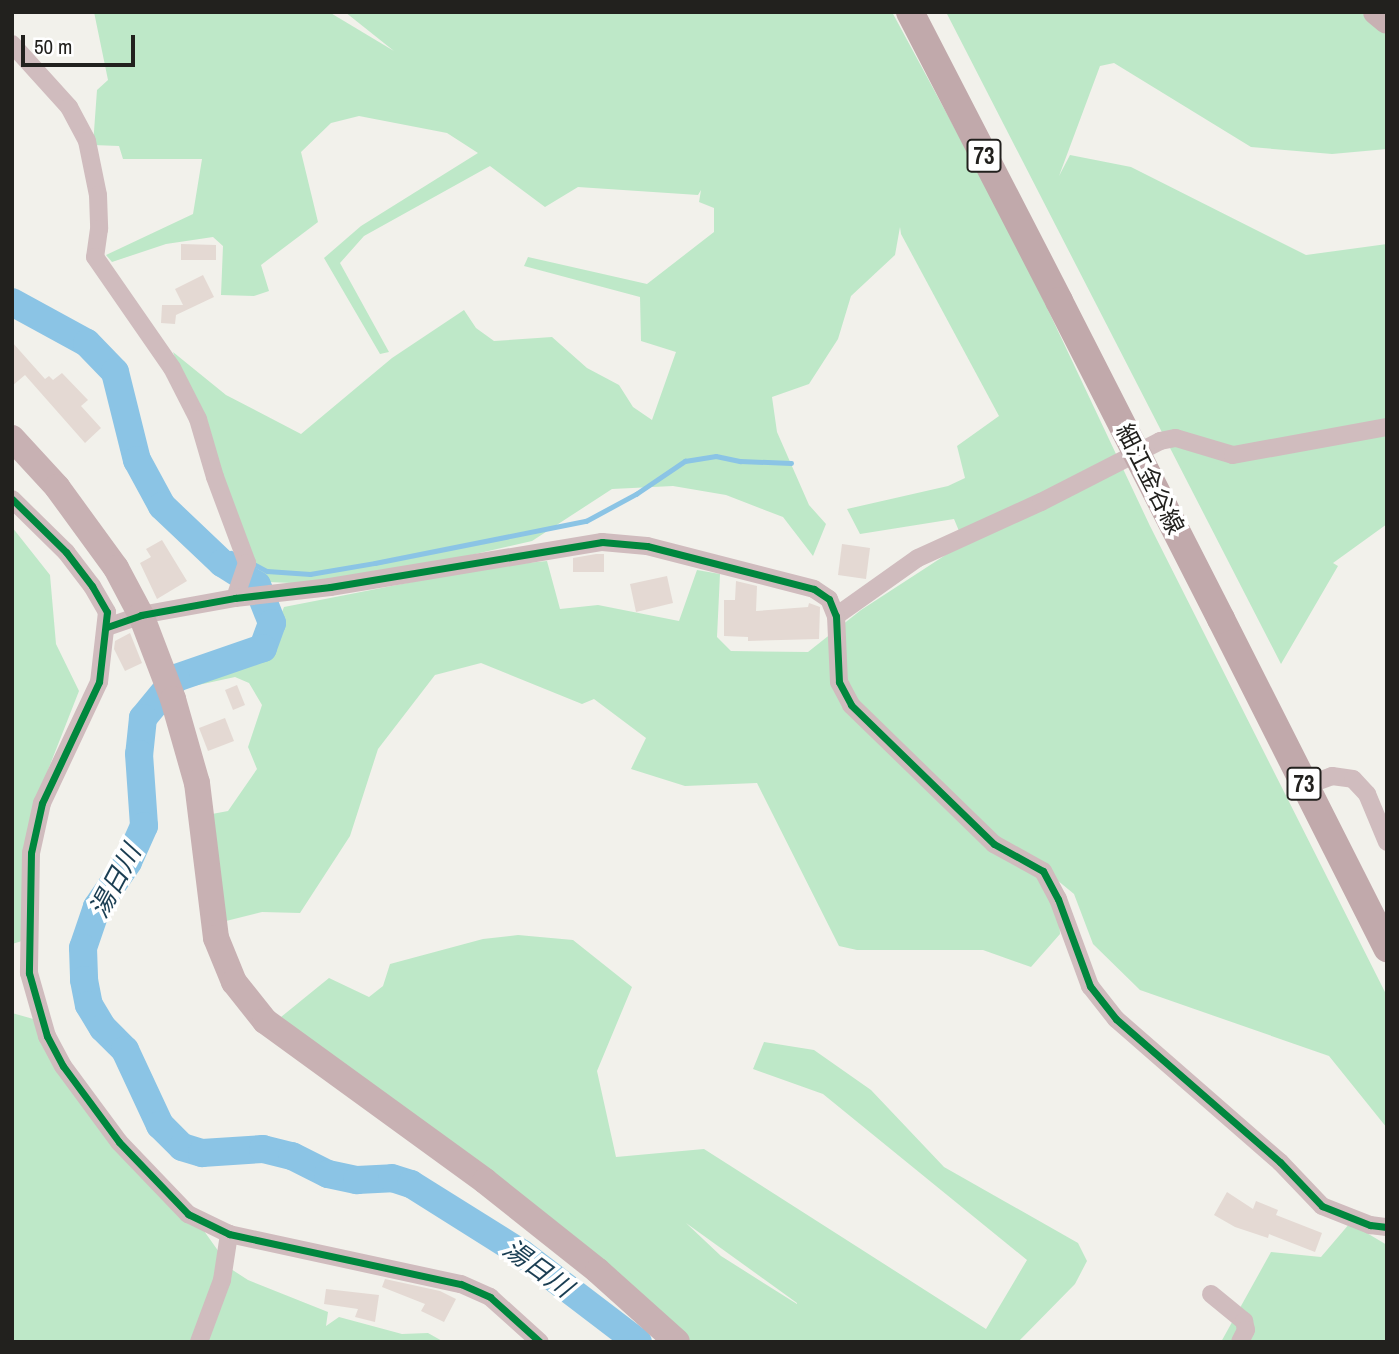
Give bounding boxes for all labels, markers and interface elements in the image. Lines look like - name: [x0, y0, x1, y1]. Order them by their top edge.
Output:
- scale bar: [24, 21, 138, 65]
- text: 50 m: [34, 32, 72, 61]
- road number: 73: [967, 136, 1002, 176]
- street label: 細江金谷線: [1110, 419, 1190, 539]
- road number: 73: [1286, 764, 1322, 804]
- water label: 湯日川: [83, 839, 147, 923]
- water label: 湯日川: [497, 1232, 579, 1304]

